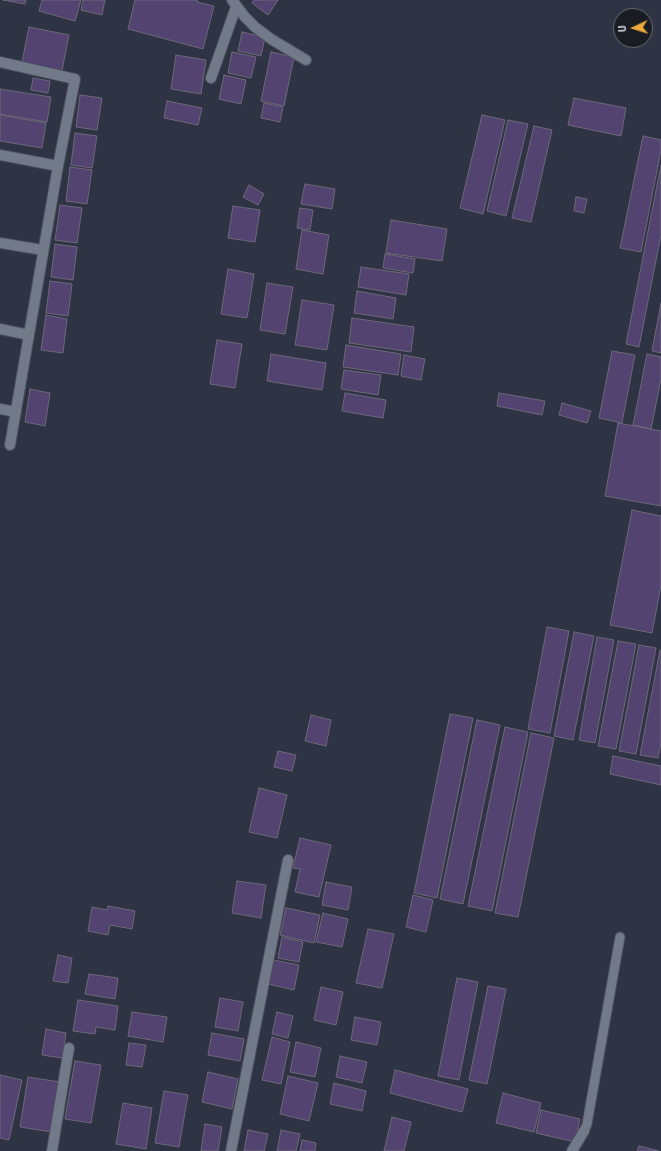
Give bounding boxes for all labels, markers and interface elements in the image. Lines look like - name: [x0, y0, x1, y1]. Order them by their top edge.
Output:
- north arrow: [613, 8, 653, 48]
- text: U: [615, 25, 629, 33]

